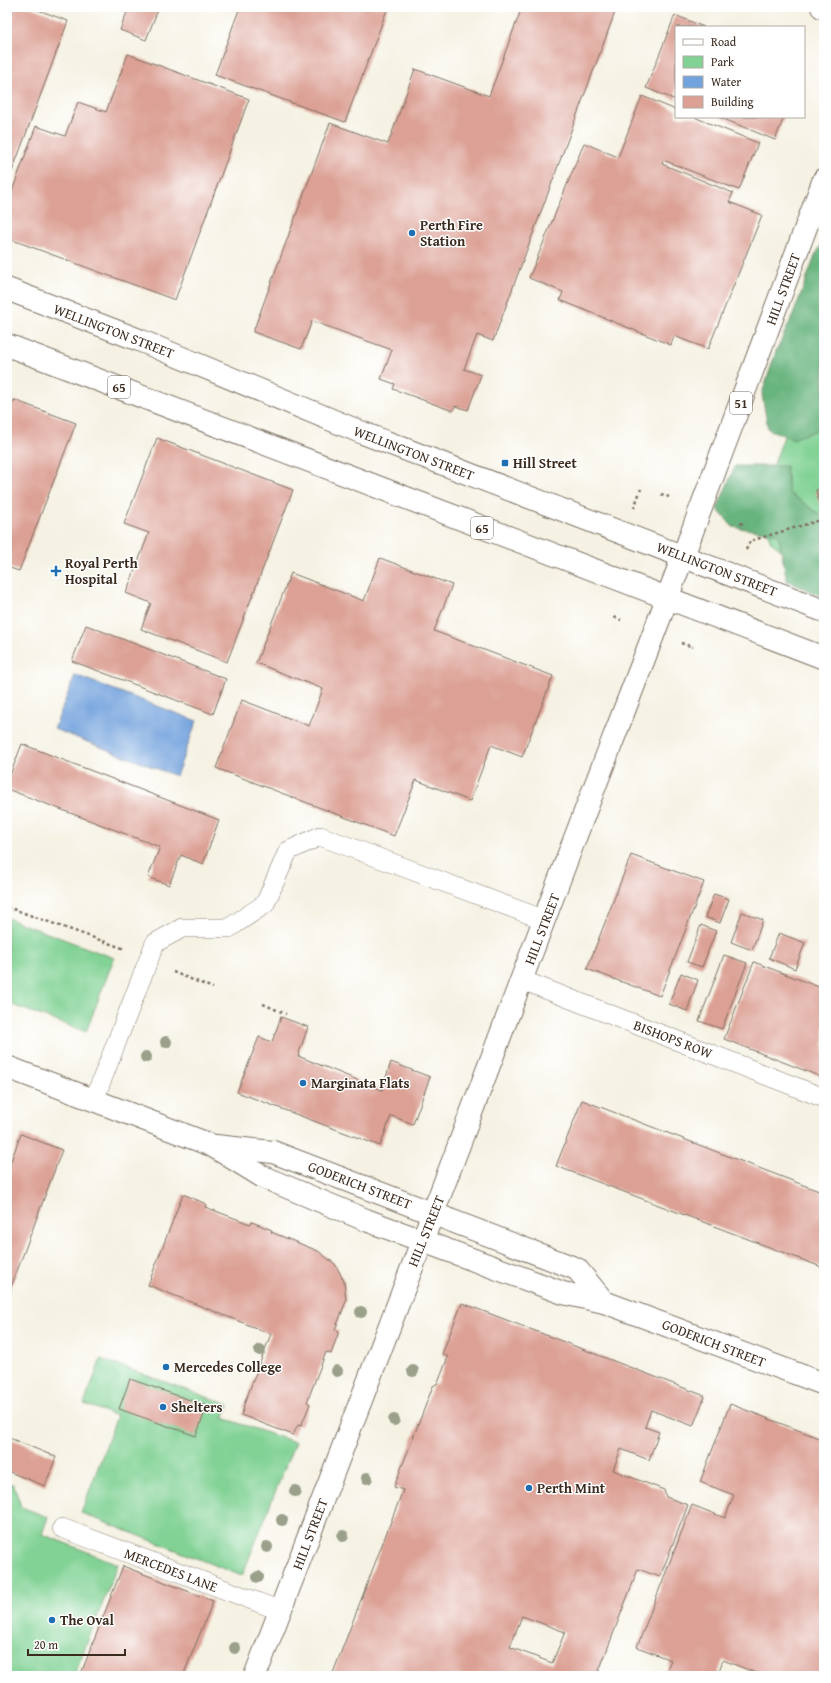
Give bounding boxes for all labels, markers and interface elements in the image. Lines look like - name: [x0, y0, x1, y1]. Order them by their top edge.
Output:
- legend: [675, 26, 805, 118]
- text: Road: [711, 33, 737, 50]
- text: Park: [711, 53, 735, 70]
- text: Water: [711, 73, 741, 90]
- text: Building: [711, 93, 754, 110]
- place label: Perth Fire Station: [420, 215, 483, 251]
- marker: Perth Fire Station: [407, 228, 417, 238]
- street label: HILL STREET: [761, 250, 805, 328]
- street label: WELLINGTON STREET: [51, 299, 177, 363]
- road number: 65: [108, 376, 130, 398]
- road number: 51: [730, 392, 752, 414]
- street label: WELLINGTON STREET: [351, 421, 477, 485]
- place label: Hill Street: [513, 453, 577, 473]
- marker: Hill Street: [500, 458, 510, 468]
- road number: 65: [471, 517, 493, 539]
- street label: WELLINGTON STREET: [654, 537, 780, 601]
- place label: Royal Perth Hospital: [65, 553, 138, 589]
- marker: Royal Perth Hospital: [50, 565, 62, 577]
- street label: HILL STREET: [519, 890, 565, 968]
- street label: BISHOPS ROW: [631, 1015, 715, 1063]
- place label: Marginata Flats: [311, 1073, 409, 1093]
- marker: Marginata Flats: [298, 1078, 308, 1088]
- street label: GODERICH STREET: [305, 1156, 415, 1214]
- street label: HILL STREET: [403, 1192, 449, 1270]
- street label: GODERICH STREET: [659, 1314, 769, 1372]
- place label: Mercedes College: [174, 1357, 282, 1377]
- marker: Mercedes College: [161, 1362, 171, 1372]
- place label: Shelters: [171, 1397, 222, 1417]
- marker: Shelters: [158, 1402, 168, 1412]
- place label: Perth Mint: [537, 1478, 606, 1498]
- marker: Perth Mint: [524, 1483, 534, 1493]
- street label: HILL STREET: [287, 1495, 333, 1573]
- street label: MERCEDES LANE: [121, 1543, 221, 1597]
- place label: The Oval: [60, 1610, 114, 1630]
- marker: The Oval: [47, 1615, 57, 1625]
- scale bar: [28, 1631, 125, 1657]
- text: 20 m: [34, 1636, 58, 1653]

